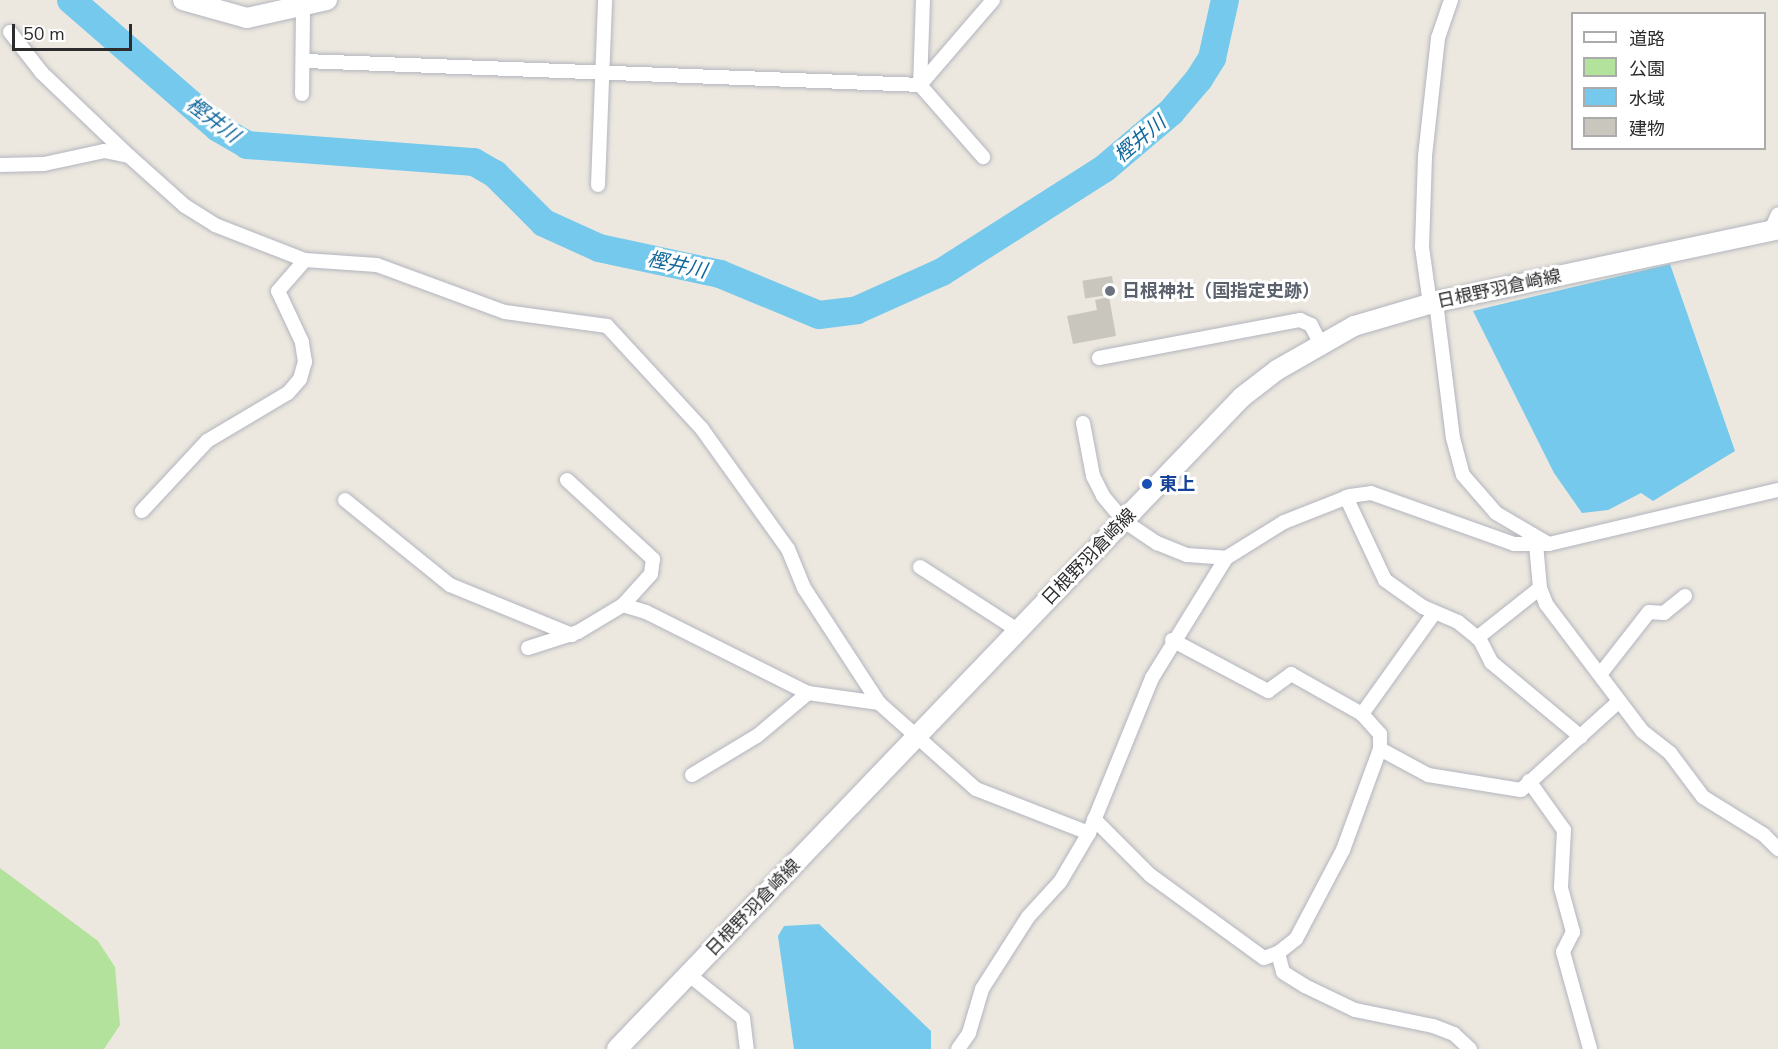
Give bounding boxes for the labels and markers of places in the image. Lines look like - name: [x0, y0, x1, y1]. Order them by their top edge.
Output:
- place label: 日根神社（国指定史跡）: [1122, 280, 1320, 302]
- marker: 日根神社（国指定史跡）: [1103, 284, 1117, 298]
- place label: 東上: [1159, 473, 1195, 495]
- marker: 東上: [1140, 477, 1154, 491]

